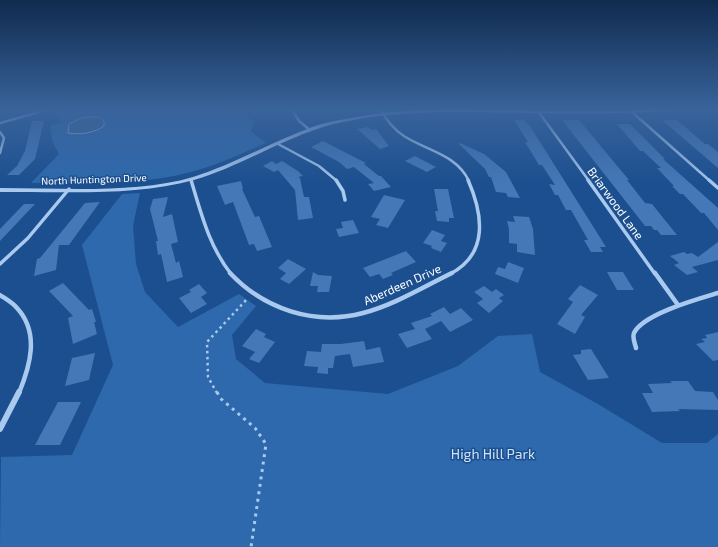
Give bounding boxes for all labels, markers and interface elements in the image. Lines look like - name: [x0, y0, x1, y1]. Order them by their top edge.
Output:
- street label: Briarwood Lane: [585, 164, 647, 242]
- street label: North Huntington Drive: [41, 171, 147, 187]
- street label: Aberdeen Drive: [361, 261, 443, 307]
- park label: High Hill Park: [451, 445, 535, 462]

